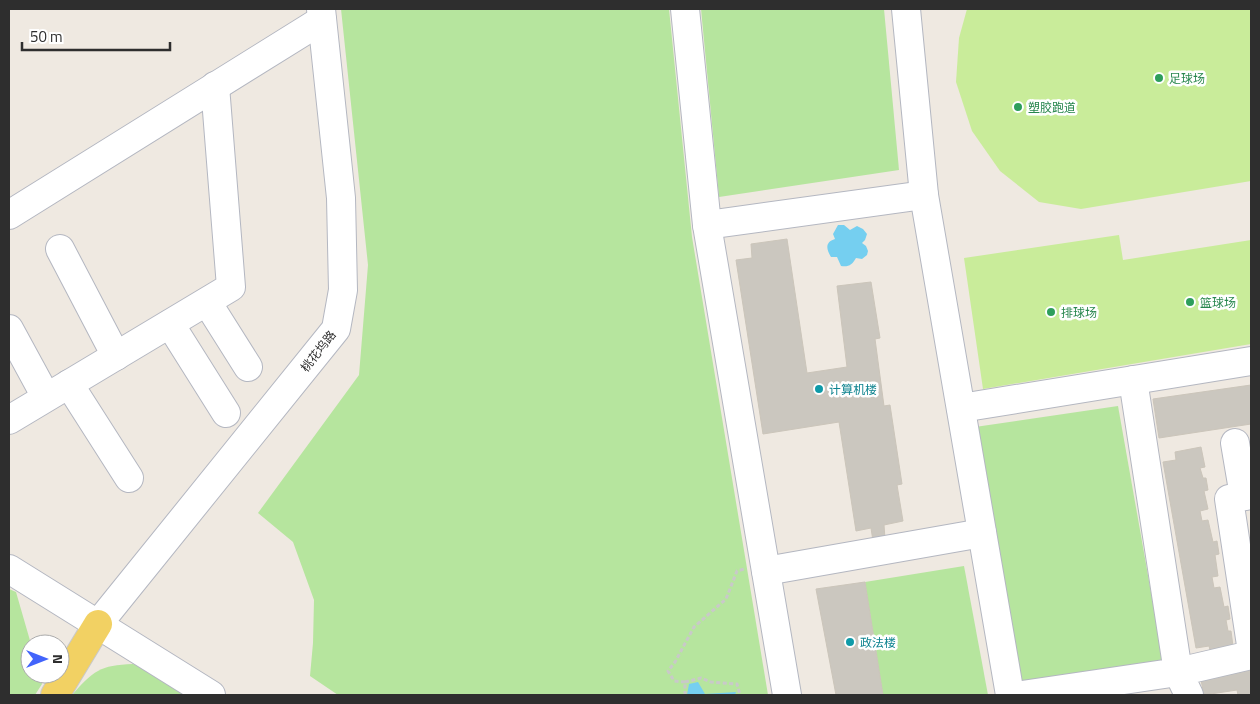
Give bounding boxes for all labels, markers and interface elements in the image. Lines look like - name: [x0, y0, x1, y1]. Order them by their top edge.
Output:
- scale bar: [22, 20, 170, 52]
- text: 50 m: [30, 25, 63, 48]
- place label: 足球场: [1169, 69, 1205, 88]
- marker: 足球场: [1153, 72, 1165, 84]
- place label: 塑胶跑道: [1028, 98, 1076, 117]
- marker: 塑胶跑道: [1012, 101, 1024, 113]
- place label: 篮球场: [1200, 293, 1236, 312]
- marker: 篮球场: [1184, 296, 1196, 308]
- place label: 排球场: [1061, 303, 1097, 322]
- marker: 排球场: [1045, 306, 1057, 318]
- street label: 桃花坞路: [296, 326, 340, 376]
- place label: 计算机楼: [829, 380, 877, 399]
- marker: 计算机楼: [813, 383, 825, 395]
- place label: 政法楼: [860, 633, 896, 652]
- north arrow: [20, 634, 70, 684]
- marker: 政法楼: [844, 636, 856, 648]
- text: N: [48, 654, 69, 664]

